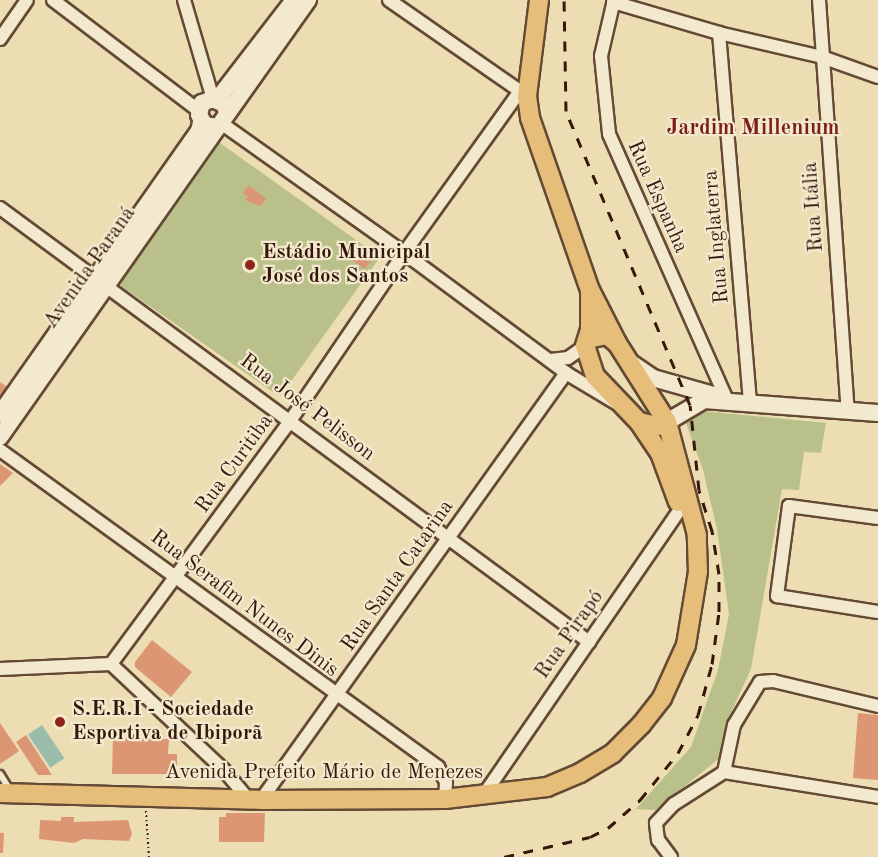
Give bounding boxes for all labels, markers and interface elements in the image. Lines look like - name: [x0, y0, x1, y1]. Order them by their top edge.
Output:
- district label: Jardim Millenium: [666, 116, 840, 142]
- street label: Rua Espanha: [621, 137, 693, 257]
- street label: Rua Itália: [798, 161, 830, 253]
- street label: Rua Inglaterra: [699, 169, 735, 305]
- street label: Avenida Paraná: [39, 202, 141, 334]
- place label: Estádio Municipal José dos Santos: [262, 240, 431, 290]
- marker: Estádio Municipal José dos Santos: [243, 258, 257, 272]
- street label: Rua José Pelisson: [234, 349, 380, 467]
- street label: Rua Curitiba: [191, 410, 279, 518]
- street label: Rua Santa Catarina: [336, 495, 460, 657]
- street label: Rua Serafim Nunes Dinis: [145, 525, 343, 683]
- street label: Rua Pirapó: [530, 586, 610, 684]
- place label: S.E.R.I - Sociedade Esportiva de Ibiporã: [72, 697, 263, 747]
- marker: S.E.R.I - Sociedade Esportiva de Ibiporã: [53, 715, 67, 729]
- street label: Avenida Prefeito Mário de Menezes: [165, 760, 483, 786]

